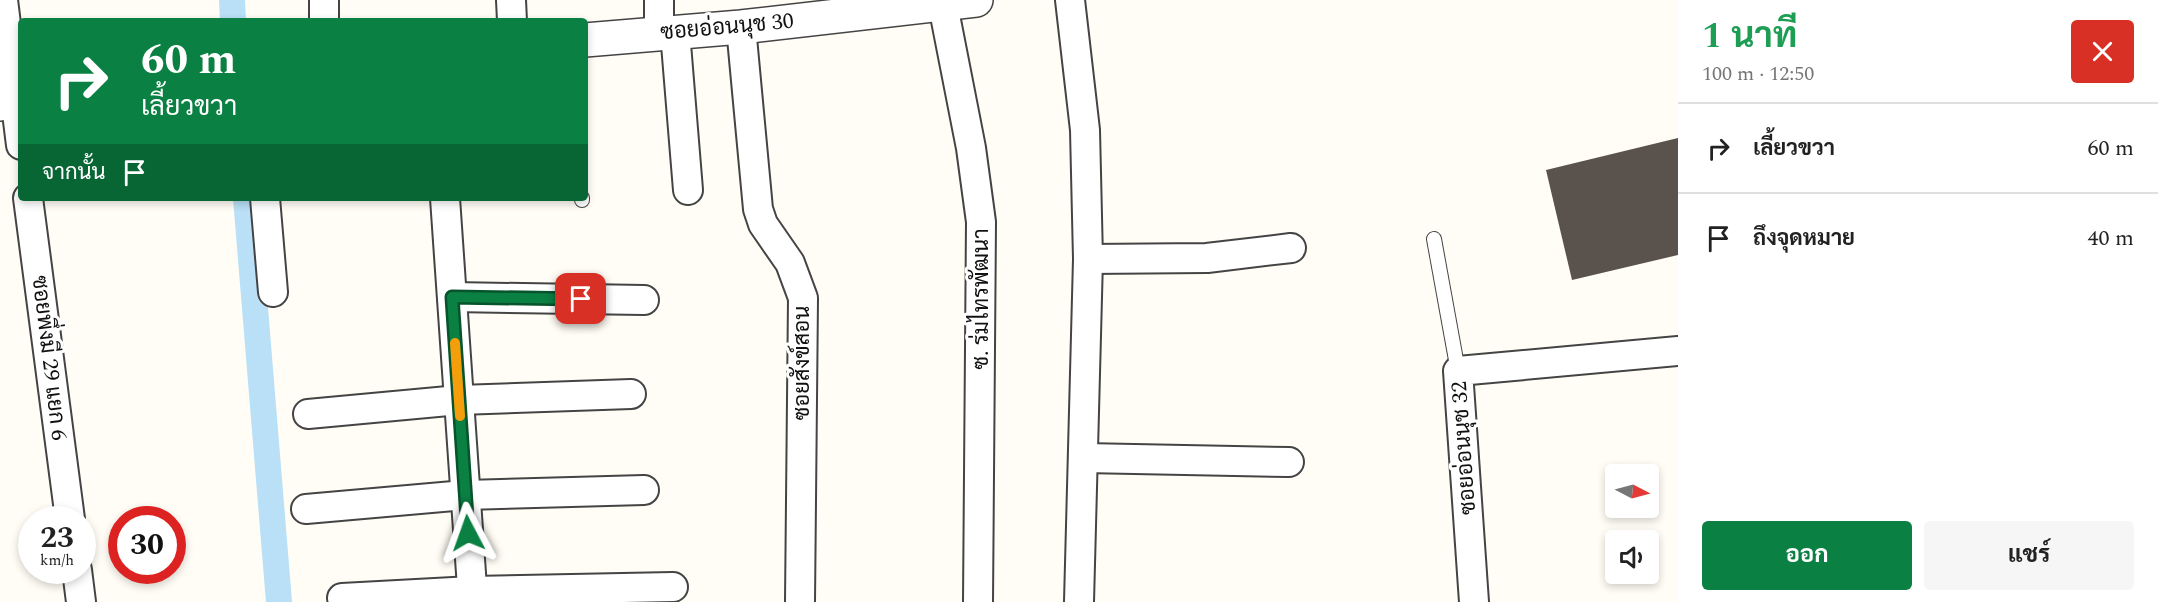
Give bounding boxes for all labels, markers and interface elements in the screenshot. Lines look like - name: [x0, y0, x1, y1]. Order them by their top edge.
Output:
- street label: ซอยอ่อนนุช 30: [659, 5, 795, 49]
- text: 1 นาที: [1702, 9, 1797, 64]
- button: close: [2071, 20, 2134, 83]
- text: 60 m: [141, 29, 236, 92]
- icon: right: [42, 42, 120, 120]
- text: 100 m · 12:50: [1702, 59, 1814, 89]
- text: เลี้ยวขวา: [141, 86, 237, 128]
- icon: right: [1702, 132, 1735, 165]
- text: เลี้ยวขวา: [1753, 132, 1835, 165]
- text: 60 m: [2088, 132, 2134, 165]
- text: จากนั้น: [42, 156, 106, 189]
- icon: arrive: [118, 156, 151, 189]
- icon: arrive: [1702, 222, 1735, 255]
- text: ถึงจุดหมาย: [1753, 222, 1855, 255]
- text: 40 m: [2088, 222, 2134, 255]
- street label: ซ. ร่มไทรพัฒนา: [965, 228, 998, 370]
- street label: ซอยพึ่งมี 29 แยก 6: [23, 273, 79, 442]
- pin: [555, 273, 606, 324]
- icon: arrive: [564, 282, 597, 315]
- street label: ซอยสังข์สอน: [786, 306, 819, 420]
- street label: ซอยอ่อนนุช 32: [1443, 380, 1485, 516]
- north arrow: [1605, 464, 1659, 518]
- map controls: [1605, 464, 1659, 584]
- position arrow: [436, 501, 500, 565]
- speed limit sign: 30: [108, 506, 186, 584]
- text: 23: [40, 515, 74, 561]
- button: ออก: [1702, 521, 1912, 590]
- button: แชร์: [1924, 521, 2134, 590]
- button: sound: [1605, 530, 1659, 584]
- text: km/h: [40, 549, 74, 572]

